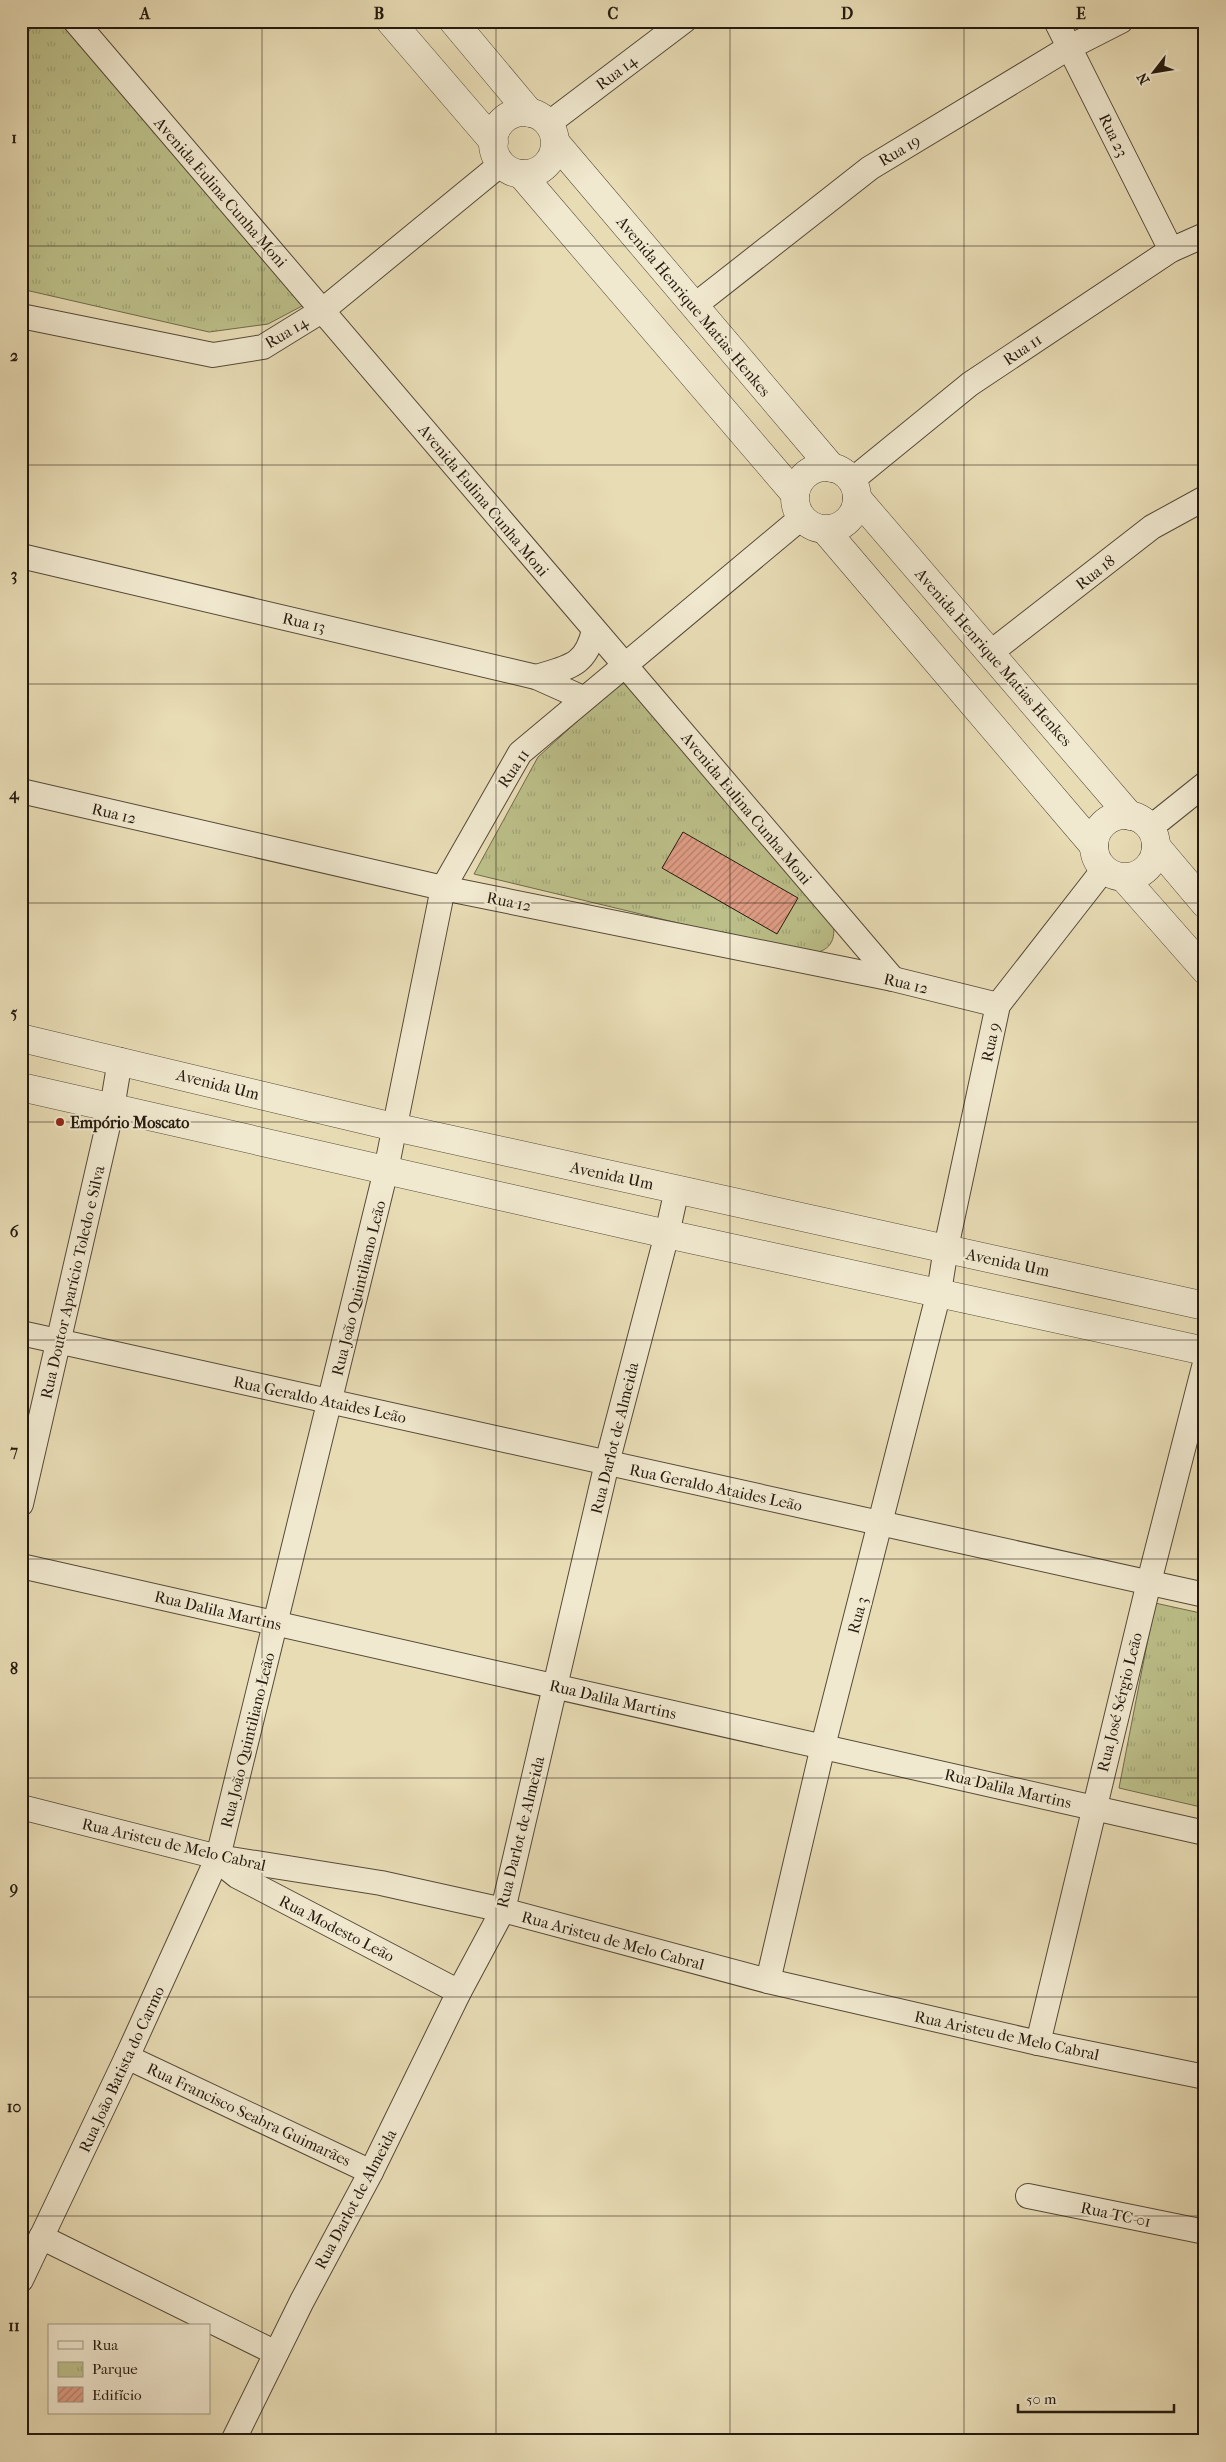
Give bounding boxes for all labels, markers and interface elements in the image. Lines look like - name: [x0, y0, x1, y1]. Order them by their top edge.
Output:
- text: A: [139, 4, 151, 23]
- text: B: [374, 4, 384, 23]
- text: C: [608, 4, 619, 23]
- text: D: [841, 4, 853, 23]
- text: E: [1076, 4, 1086, 23]
- north arrow: [1128, 48, 1178, 98]
- street label: Rua 14: [592, 51, 641, 94]
- text: N: [1133, 69, 1153, 87]
- street label: Rua 23: [1095, 110, 1132, 160]
- street label: Avenida Eulina Cunha Moni: [150, 113, 291, 271]
- text: 1: [11, 128, 17, 147]
- street label: Rua 19: [875, 131, 924, 170]
- street label: Avenida Henrique Matias Henkes: [612, 212, 775, 400]
- street label: Rua 14: [261, 312, 312, 353]
- street label: Rua 11: [999, 330, 1045, 369]
- text: 2: [10, 346, 18, 365]
- street label: Avenida Eulina Cunha Moni: [414, 420, 553, 580]
- street label: Rua 18: [1072, 551, 1119, 594]
- street label: Avenida Henrique Matias Henkes: [911, 564, 1076, 750]
- text: 3: [11, 565, 17, 585]
- street label: Rua 13: [281, 608, 327, 637]
- street label: Avenida Eulina Cunha Moni: [677, 728, 816, 888]
- street label: Rua 11: [494, 745, 533, 791]
- text: 4: [8, 784, 20, 804]
- street label: Rua 12: [90, 799, 138, 828]
- street label: Rua 12: [485, 888, 533, 915]
- street label: Rua 12: [882, 969, 930, 998]
- text: 5: [11, 1003, 18, 1022]
- street label: Rua 9: [977, 1021, 1004, 1063]
- street label: Avenida Um: [173, 1065, 262, 1104]
- place label: Empório Moscato: [70, 1113, 189, 1133]
- marker: Empório Moscato: [54, 1116, 66, 1128]
- street label: Avenida Um: [567, 1157, 656, 1194]
- street label: Rua Doutor Aparício Toledo e Silva: [36, 1163, 109, 1401]
- street label: Rua João Quintiliano Leão: [327, 1198, 389, 1378]
- text: 6: [10, 1222, 19, 1241]
- street label: Avenida Um: [963, 1244, 1052, 1281]
- street label: Rua Darlot de Almeida: [586, 1360, 643, 1516]
- street label: Rua Geraldo Ataides Leão: [232, 1372, 408, 1427]
- text: 7: [9, 1441, 18, 1460]
- street label: Rua Geraldo Ataides Leão: [628, 1460, 804, 1515]
- street label: Rua Dalila Martins: [153, 1587, 283, 1634]
- street label: Rua 3: [843, 1594, 872, 1636]
- street label: Rua José Sérgio Leão: [1093, 1630, 1146, 1774]
- street label: Rua João Quintiliano Leão: [216, 1650, 278, 1830]
- text: 8: [10, 1659, 18, 1678]
- street label: Rua Dalila Martins: [548, 1676, 678, 1723]
- street label: Rua Darlot de Almeida: [492, 1754, 549, 1910]
- street label: Rua Dalila Martins: [943, 1765, 1073, 1812]
- street label: Rua Aristeu de Melo Cabral: [80, 1814, 268, 1875]
- text: 9: [9, 1878, 18, 1898]
- street label: Rua Modesto Leão: [276, 1891, 398, 1966]
- street label: Rua Aristeu de Melo Cabral: [519, 1907, 707, 1974]
- street label: Rua João Batista do Carmo: [75, 1983, 168, 2155]
- street label: Rua Aristeu de Melo Cabral: [913, 2007, 1102, 2064]
- street label: Rua Francisco Seabra Guimarães: [144, 2059, 354, 2170]
- text: 10: [7, 2097, 21, 2116]
- street label: Rua Darlot de Almeida: [310, 2125, 401, 2272]
- street label: Rua TC-01: [1079, 2198, 1153, 2231]
- text: 11: [8, 2316, 20, 2335]
- legend: [48, 2324, 210, 2414]
- text: Rua: [92, 2336, 119, 2354]
- text: Parque: [92, 2360, 138, 2378]
- scale bar: [1018, 2382, 1175, 2414]
- text: Edifício: [92, 2386, 142, 2404]
- text: 50 m: [1026, 2390, 1057, 2408]

